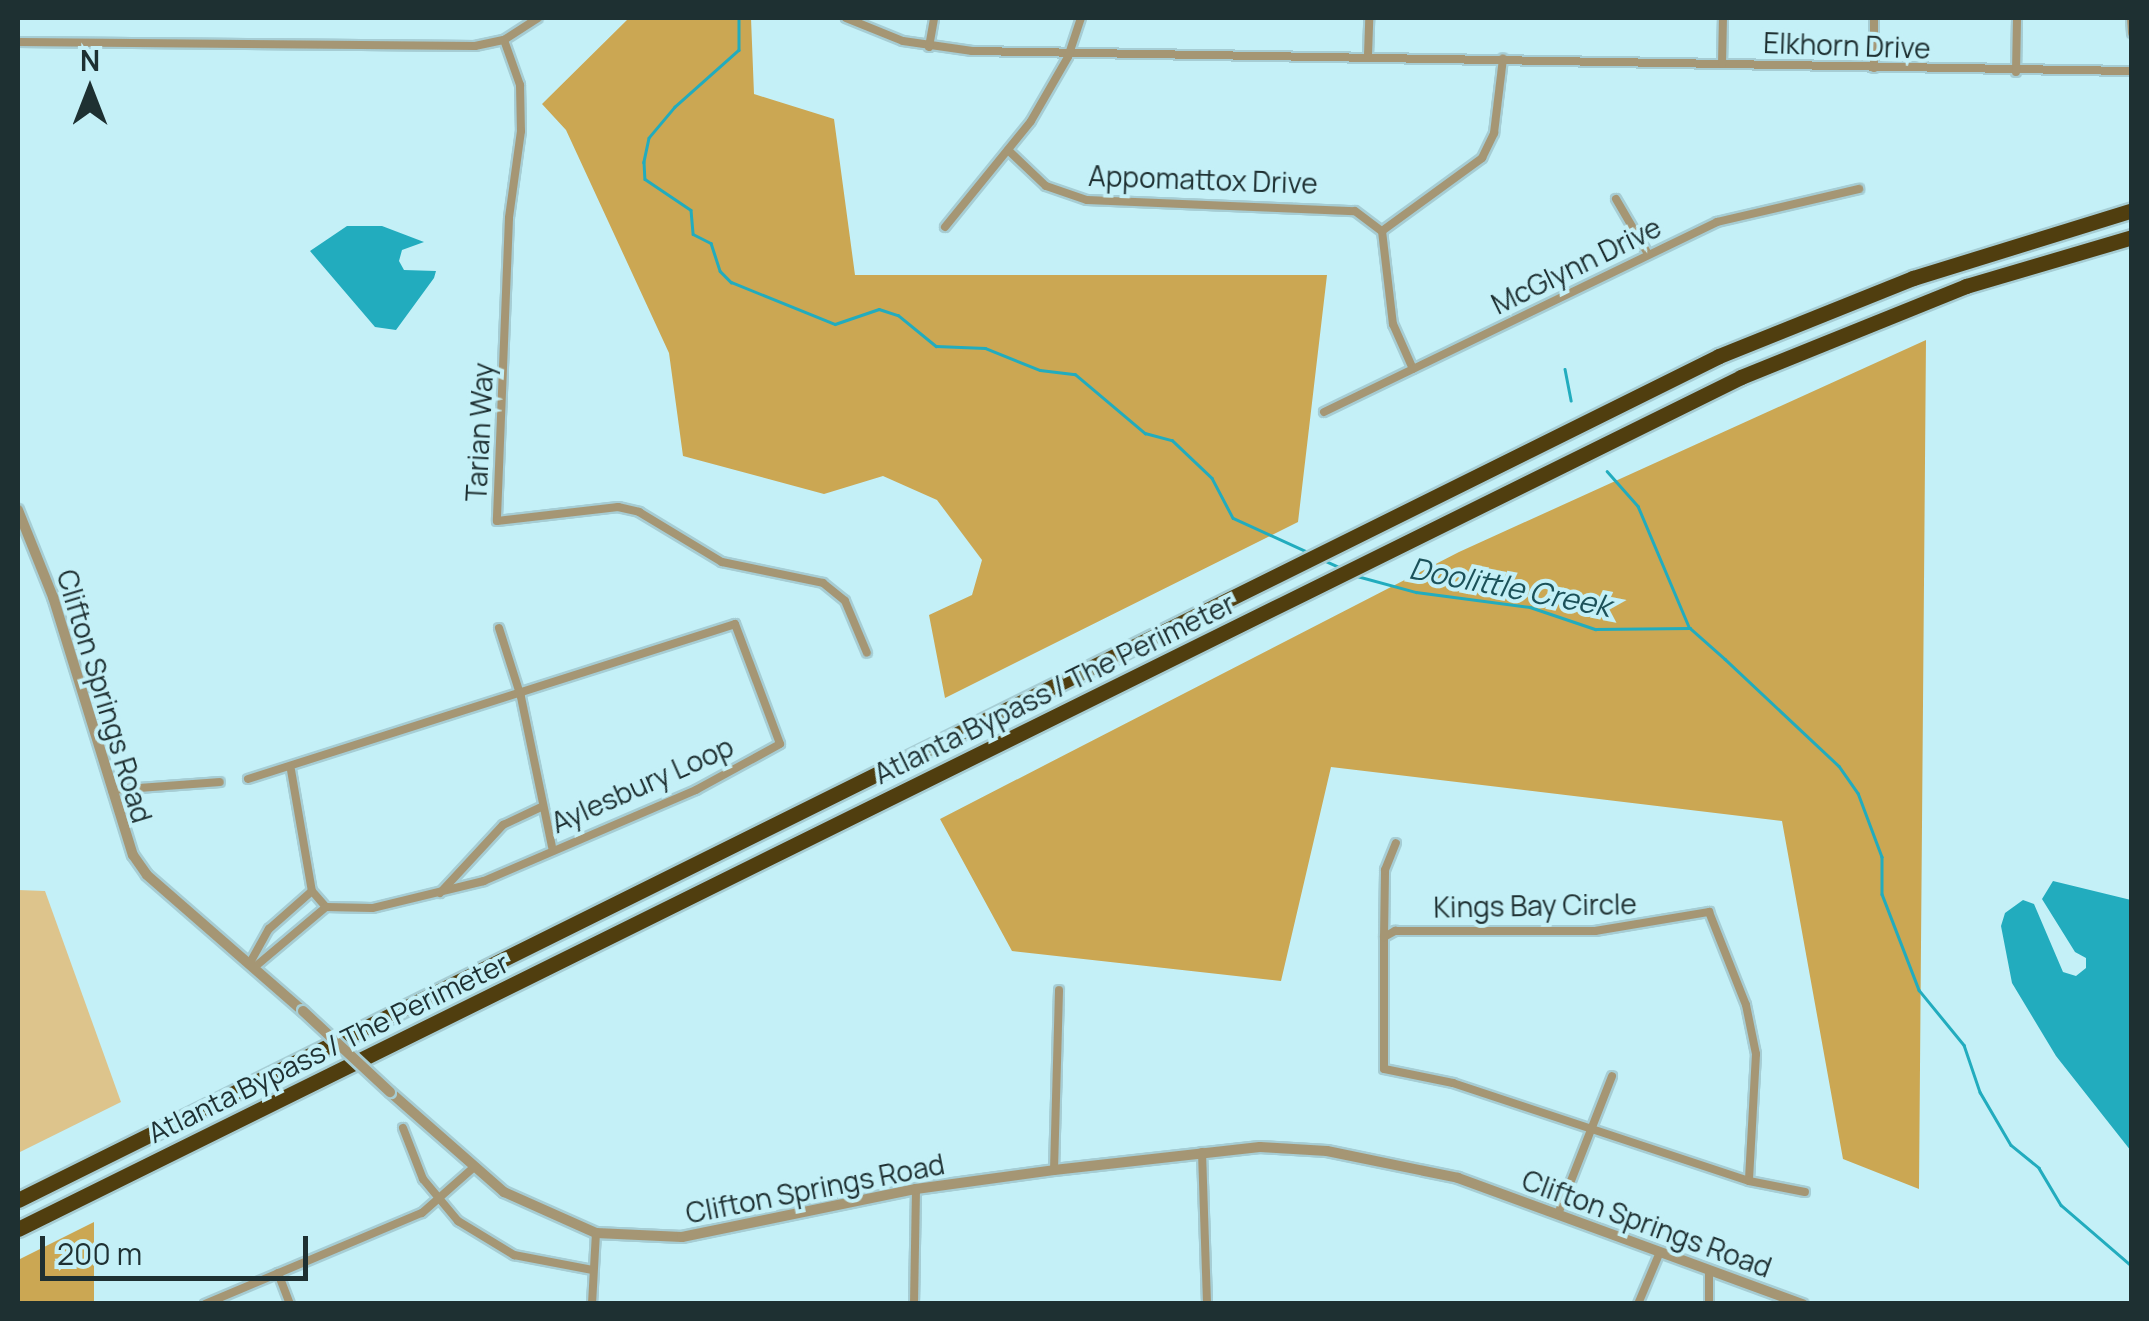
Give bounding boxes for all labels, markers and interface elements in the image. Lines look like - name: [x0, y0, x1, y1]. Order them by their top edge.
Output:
- street label: Elkhorn Drive: [1763, 25, 1931, 65]
- north arrow: [40, 40, 140, 140]
- text: N: [80, 41, 100, 79]
- street label: Appomattox Drive: [1088, 158, 1318, 200]
- street label: McGlynn Drive: [1486, 209, 1666, 321]
- street label: Tarian Way: [459, 362, 499, 502]
- water label: Doolittle Creek: [1406, 550, 1614, 624]
- street label: Clifton Springs Road: [51, 565, 159, 827]
- street label: Atlanta Bypass / The Perimeter: [868, 586, 1240, 790]
- street label: Aylesbury Loop: [546, 729, 738, 839]
- street label: Kings Bay Circle: [1433, 886, 1637, 924]
- street label: Atlanta Bypass / The Perimeter: [142, 945, 514, 1149]
- street label: Clifton Springs Road: [683, 1146, 947, 1230]
- street label: Clifton Springs Road: [1518, 1162, 1776, 1284]
- scale bar: [45, 1216, 312, 1278]
- text: 200 m: [57, 1233, 142, 1274]

